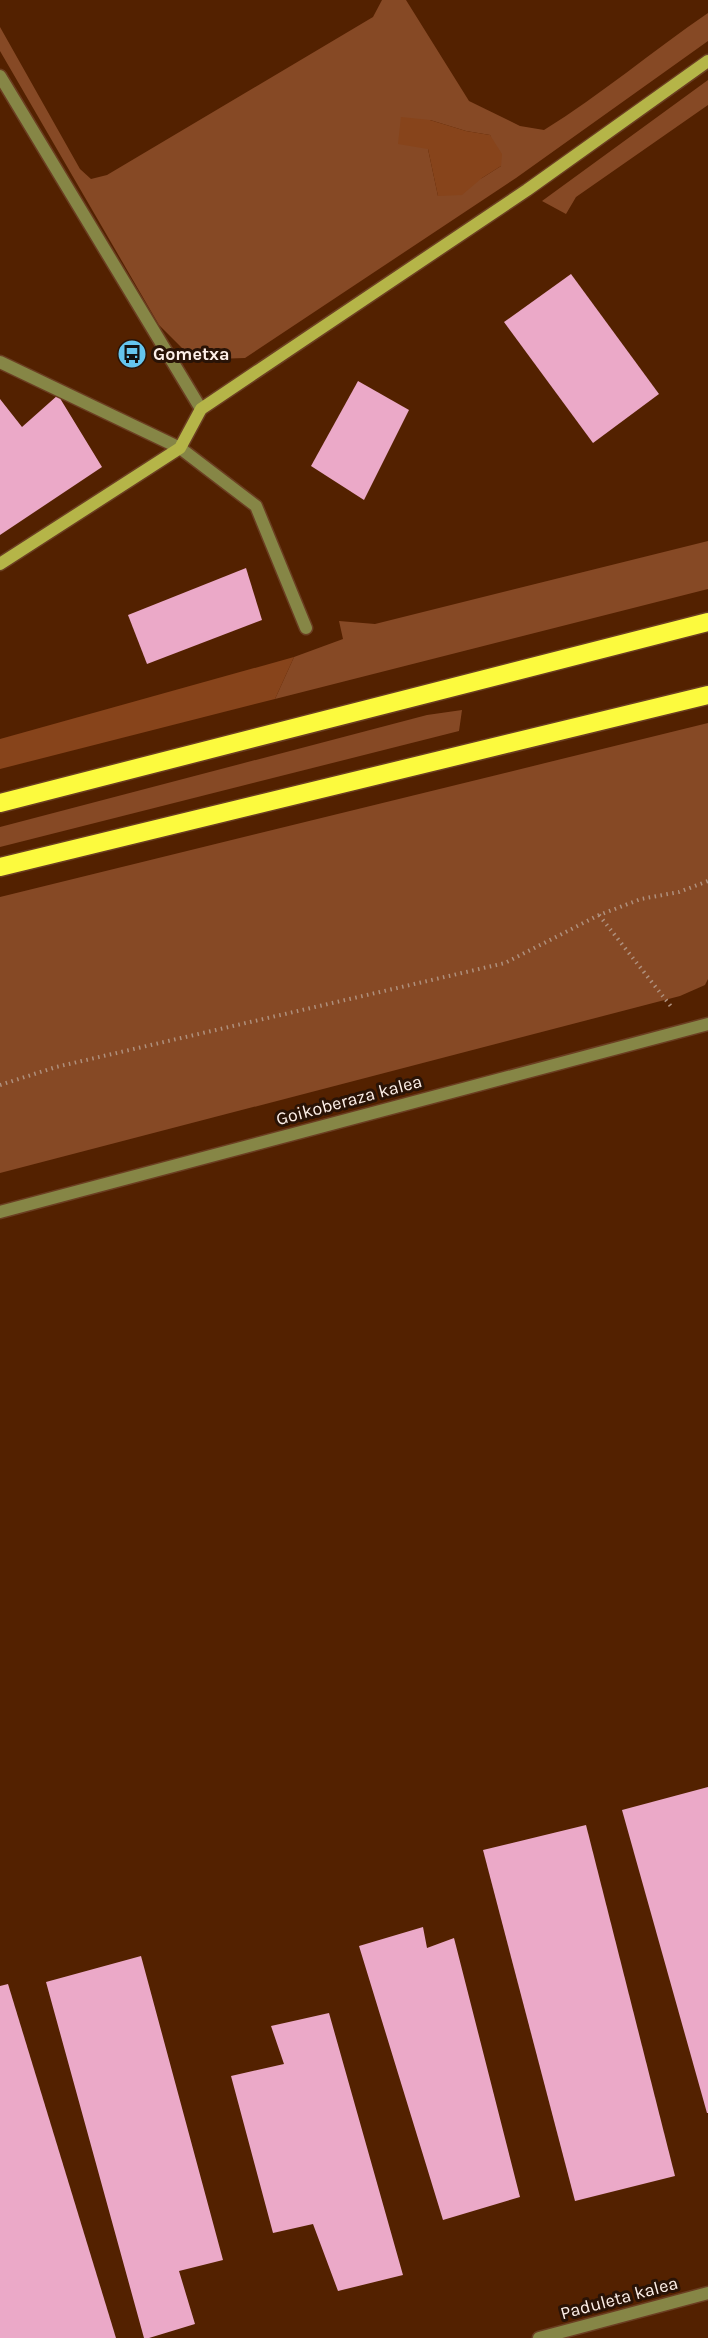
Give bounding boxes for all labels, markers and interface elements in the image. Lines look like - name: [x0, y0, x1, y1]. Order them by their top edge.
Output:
- bus stop icon: Gometxa: [116, 338, 148, 370]
- place label: Gometxa: [153, 343, 230, 365]
- street label: Goikoberaza kalea: [274, 1070, 424, 1130]
- street label: Paduleta kalea: [558, 2272, 680, 2324]

